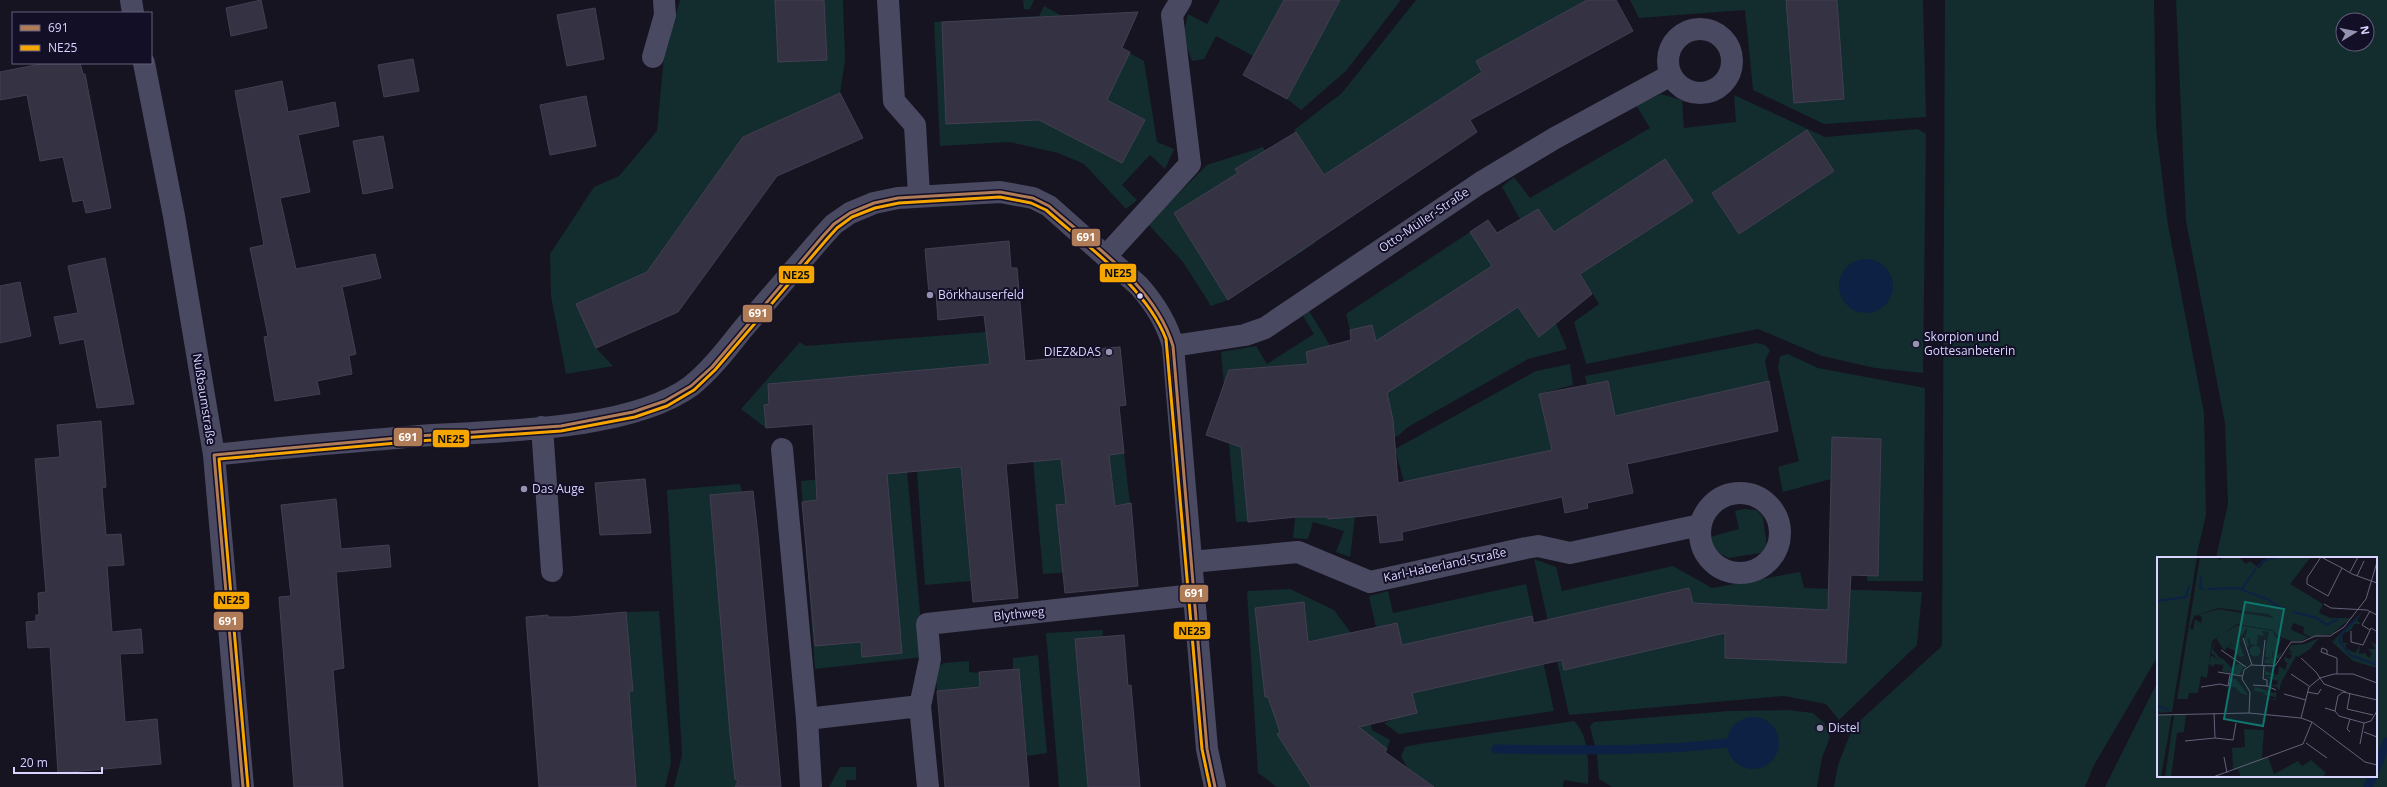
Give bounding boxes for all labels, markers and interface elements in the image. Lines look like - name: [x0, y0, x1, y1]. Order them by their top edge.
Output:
- legend: [12, 12, 152, 64]
- north arrow: [2335, 12, 2375, 52]
- text: 691: [48, 19, 69, 36]
- text: N: [2357, 24, 2374, 36]
- text: NE25: [48, 39, 78, 56]
- street label: Otto-Müller-Straße: [1375, 183, 1472, 256]
- line badge: 691: [1071, 228, 1101, 247]
- text: 691: [1077, 229, 1095, 244]
- line badge: NE25: [1099, 263, 1137, 283]
- line badge: NE25: [778, 265, 815, 284]
- text: NE25: [1104, 265, 1132, 280]
- text: NE25: [782, 267, 810, 282]
- place label: Börkhauserfeld: [938, 286, 1024, 303]
- marker: Börkhauserfeld: [925, 290, 935, 300]
- unlabelled marker: [1135, 291, 1145, 301]
- line badge: 691: [742, 304, 773, 323]
- text: 691: [749, 305, 767, 320]
- place label: Skorpion und Gottesanbeterin: [1924, 328, 2015, 359]
- marker: Skorpion und Gottesanbeterin: [1911, 339, 1921, 349]
- place label: DIEZ&DAS: [1044, 343, 1101, 360]
- marker: DIEZ&DAS: [1104, 347, 1114, 357]
- street label: Nußbaumstraße: [189, 352, 220, 446]
- line badge: 691: [393, 427, 423, 447]
- text: 691: [399, 429, 417, 444]
- line badge: NE25: [432, 429, 470, 448]
- text: NE25: [437, 431, 465, 446]
- place label: Das Auge: [532, 480, 585, 497]
- marker: Das Auge: [519, 484, 529, 494]
- street label: Karl-Haberland-Straße: [1382, 543, 1508, 586]
- inset map: [2157, 557, 2377, 777]
- line badge: 691: [1179, 584, 1209, 603]
- text: 691: [1185, 585, 1203, 600]
- line badge: NE25: [213, 591, 250, 610]
- text: NE25: [217, 592, 245, 607]
- street label: Blythweg: [993, 602, 1046, 625]
- line badge: 691: [213, 611, 244, 631]
- text: 691: [219, 613, 237, 628]
- line badge: NE25: [1173, 621, 1211, 640]
- text: NE25: [1178, 623, 1206, 638]
- place label: Distel: [1828, 719, 1860, 736]
- marker: Distel: [1815, 723, 1825, 733]
- scale bar: [14, 749, 102, 775]
- text: 20 m: [20, 754, 48, 771]

